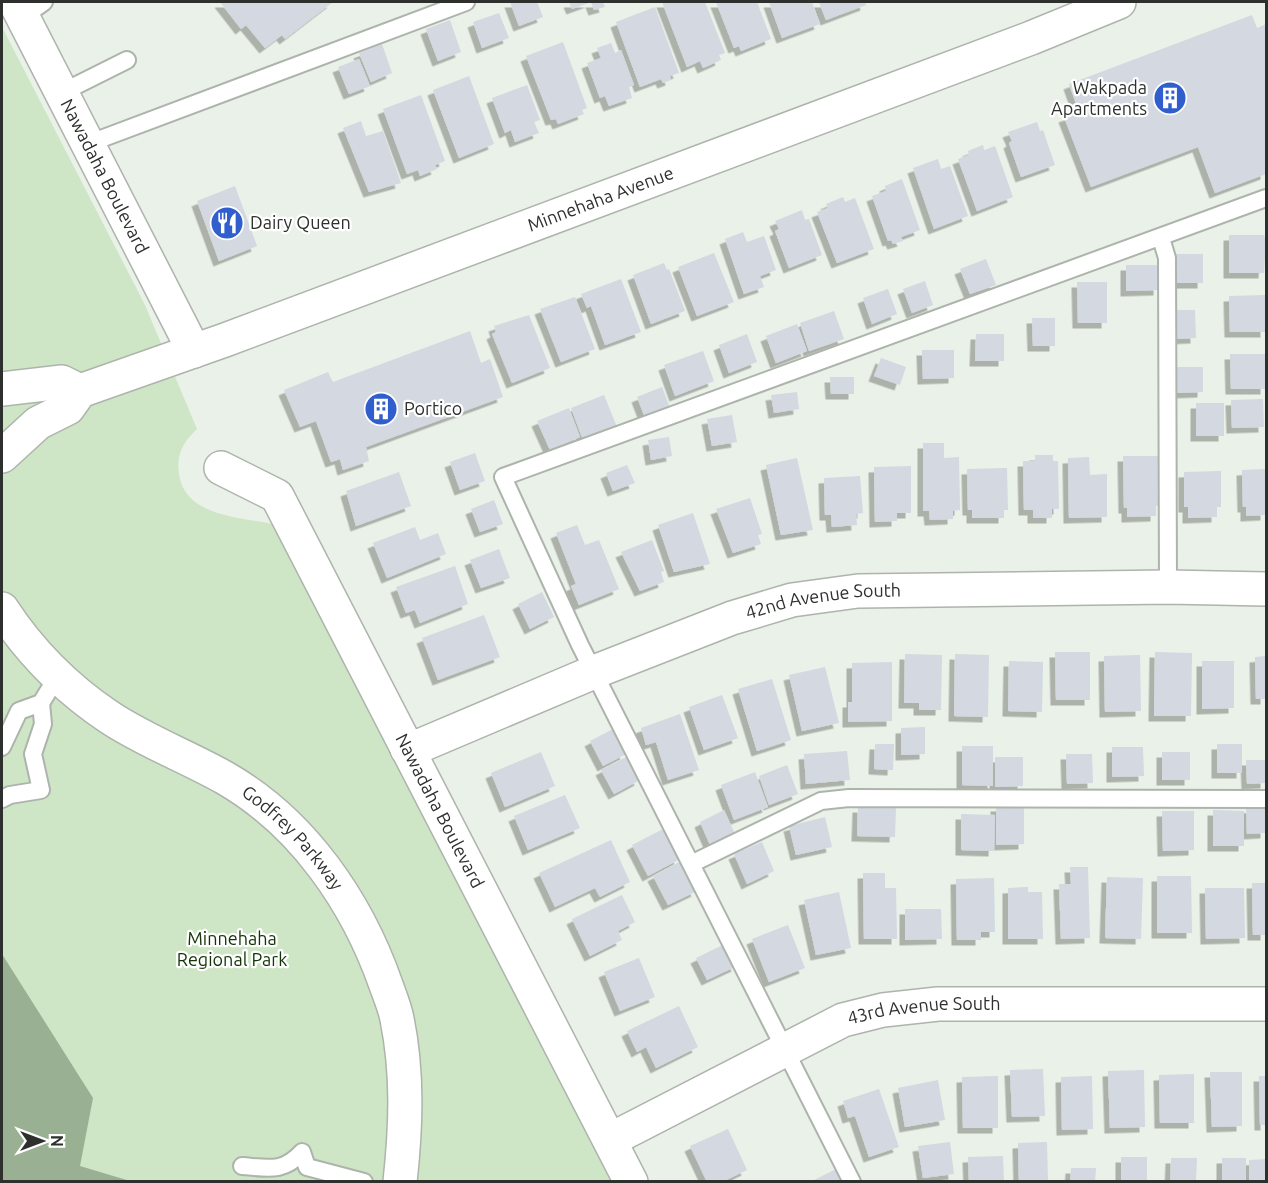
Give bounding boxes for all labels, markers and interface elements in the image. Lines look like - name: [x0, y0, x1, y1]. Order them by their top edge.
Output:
- place label: Wakpada Apartments: [1051, 77, 1147, 118]
- building icon: Wakpada Apartments: [1152, 80, 1188, 116]
- street label: Nawadaha Boulevard: [57, 95, 153, 257]
- street label: Minnehaha Avenue: [524, 162, 676, 235]
- restaurant icon: Dairy Queen: [209, 205, 245, 241]
- place label: Dairy Queen: [250, 212, 351, 233]
- building icon: Portico: [363, 391, 399, 427]
- place label: Portico: [404, 398, 462, 418]
- street label: 42nd Avenue South: [743, 579, 901, 622]
- street label: Nawadaha Boulevard: [392, 730, 489, 891]
- street label: Godfrey Parkway: [239, 781, 348, 893]
- park label: Minnehaha Regional Park: [177, 928, 287, 969]
- street label: 43rd Avenue South: [845, 993, 1000, 1028]
- north arrow: [12, 1111, 72, 1171]
- text: N: [48, 1135, 66, 1147]

